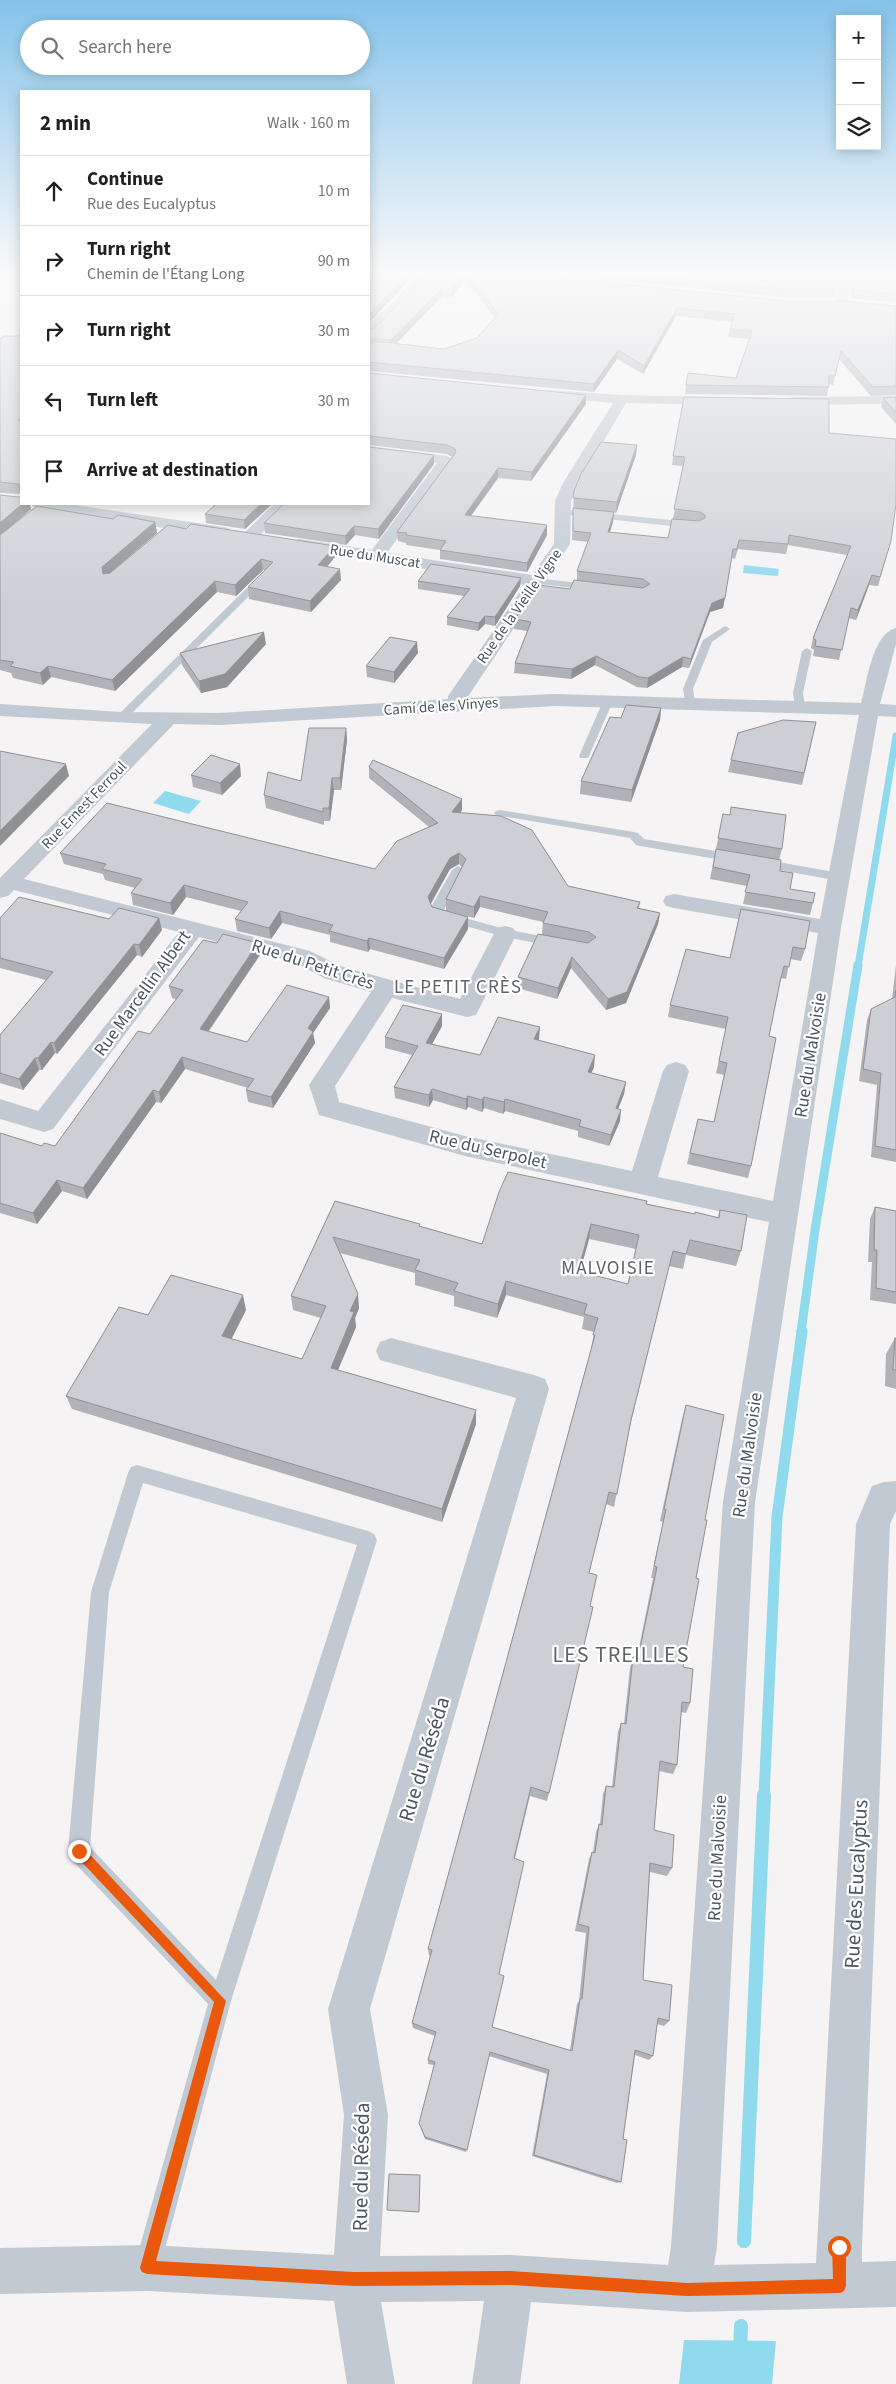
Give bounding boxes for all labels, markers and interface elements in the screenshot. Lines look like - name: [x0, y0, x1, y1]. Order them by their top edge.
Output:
- map controls: [836, 15, 881, 150]
- button: +: [836, 15, 881, 60]
- search box: [20, 20, 370, 75]
- icon: search: [38, 34, 66, 62]
- text: Search here: [78, 34, 172, 61]
- button: −: [836, 60, 881, 105]
- button: layers: [836, 105, 881, 150]
- text: 2 min: [40, 108, 91, 138]
- text: Walk · 160 m: [267, 112, 350, 134]
- text: Continue: [87, 166, 164, 193]
- icon: ahead: [40, 177, 68, 205]
- text: 10 m: [318, 180, 350, 202]
- text: Rue des Eucalyptus: [87, 193, 216, 215]
- text: Turn right: [87, 236, 171, 263]
- icon: right: [40, 247, 68, 275]
- text: 90 m: [318, 250, 350, 272]
- text: Chemin de l'Étang Long: [87, 263, 244, 285]
- icon: right: [40, 317, 68, 345]
- text: Turn right: [87, 317, 171, 344]
- text: 30 m: [318, 320, 350, 342]
- icon: left: [40, 387, 68, 415]
- text: Turn left: [87, 387, 158, 414]
- text: 30 m: [318, 390, 350, 412]
- icon: arrive: [40, 457, 68, 485]
- text: Arrive at destination: [87, 457, 258, 484]
- street label: Rue du Muscat: [328, 539, 422, 574]
- street label: Rue de la Vieille Vigne: [472, 545, 567, 668]
- street label: Camí de les Vinyes: [383, 692, 499, 721]
- street label: Rue Ernest Ferroul: [37, 757, 132, 854]
- street label: Rue Marcellin Albert: [88, 925, 197, 1061]
- street label: Rue du Petit Crès: [248, 933, 377, 996]
- district label: LE PETIT CRÈS: [394, 974, 522, 1001]
- street label: Rue du Malvoisie: [788, 991, 833, 1119]
- street label: Rue du Serpolet: [427, 1124, 549, 1175]
- district label: MALVOISIE: [561, 1255, 655, 1282]
- street label: Rue du Malvoisie: [726, 1391, 769, 1519]
- district label: LES TREILLES: [553, 1639, 689, 1671]
- street label: Rue du Réséda: [391, 1693, 457, 1825]
- street label: Rue du Malvoisie: [702, 1794, 733, 1922]
- street label: Rue des Eucalyptus: [837, 1798, 875, 1969]
- route end: [68, 1840, 91, 1863]
- street label: Rue du Réséda: [345, 2102, 377, 2232]
- route start: [828, 2236, 851, 2259]

